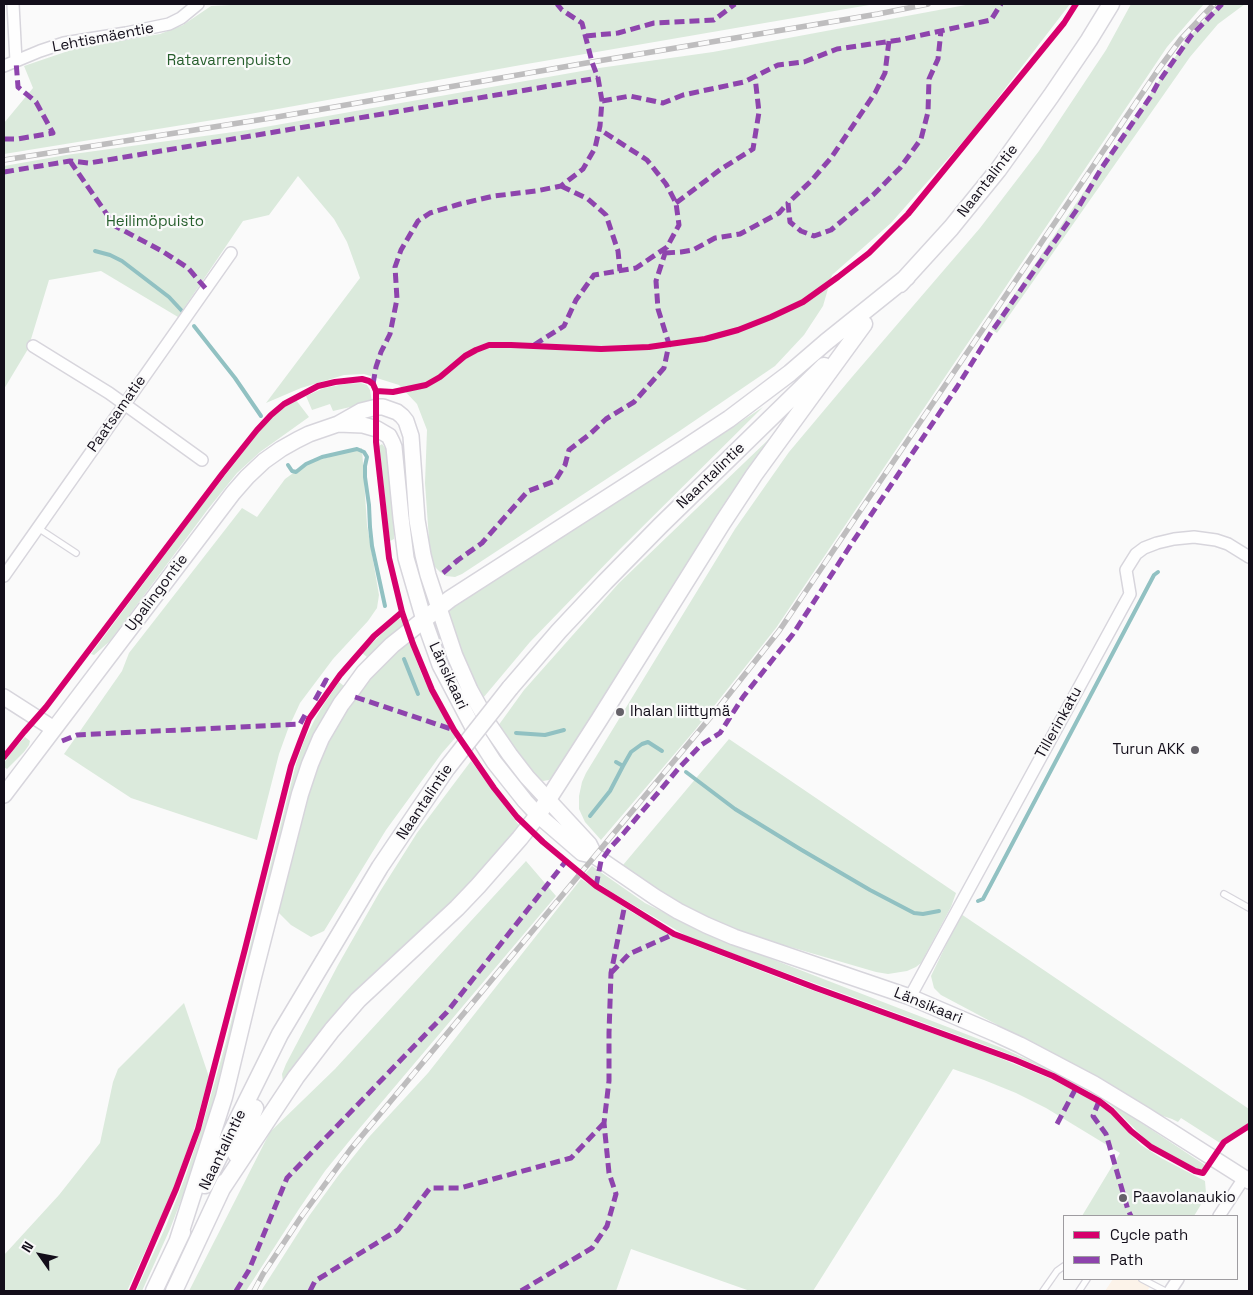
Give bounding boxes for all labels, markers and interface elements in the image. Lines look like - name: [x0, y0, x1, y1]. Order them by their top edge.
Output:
- street label: Lehtismäentie: [51, 19, 155, 57]
- park label: Ratavarrenpuisto: [167, 52, 291, 70]
- street label: Naantalintie: [954, 141, 1022, 221]
- park label: Heilimöpuisto: [106, 213, 204, 231]
- street label: Paatsamatie: [84, 372, 150, 456]
- street label: Naantalintie: [673, 439, 749, 513]
- street label: Upalingontie: [122, 551, 192, 635]
- street label: Länsikaari: [425, 640, 471, 712]
- street label: Tillerinkatu: [1032, 684, 1086, 762]
- place label: Ihalan liittymä: [630, 703, 730, 721]
- marker: Ihalan liittymä: [614, 706, 626, 718]
- place label: Turun AKK: [1113, 741, 1185, 759]
- marker: Turun AKK: [1189, 744, 1201, 756]
- street label: Naantalintie: [393, 761, 457, 843]
- street label: Länsikaari: [891, 984, 965, 1028]
- street label: Naantalintie: [196, 1107, 250, 1193]
- place label: Paavolanaukio: [1133, 1189, 1236, 1207]
- marker: Paavolanaukio: [1117, 1192, 1129, 1204]
- legend: [1063, 1215, 1238, 1280]
- text: Cycle path: [1110, 1225, 1188, 1244]
- north arrow: [15, 1230, 65, 1280]
- text: N: [17, 1238, 38, 1256]
- text: Path: [1110, 1250, 1143, 1269]

